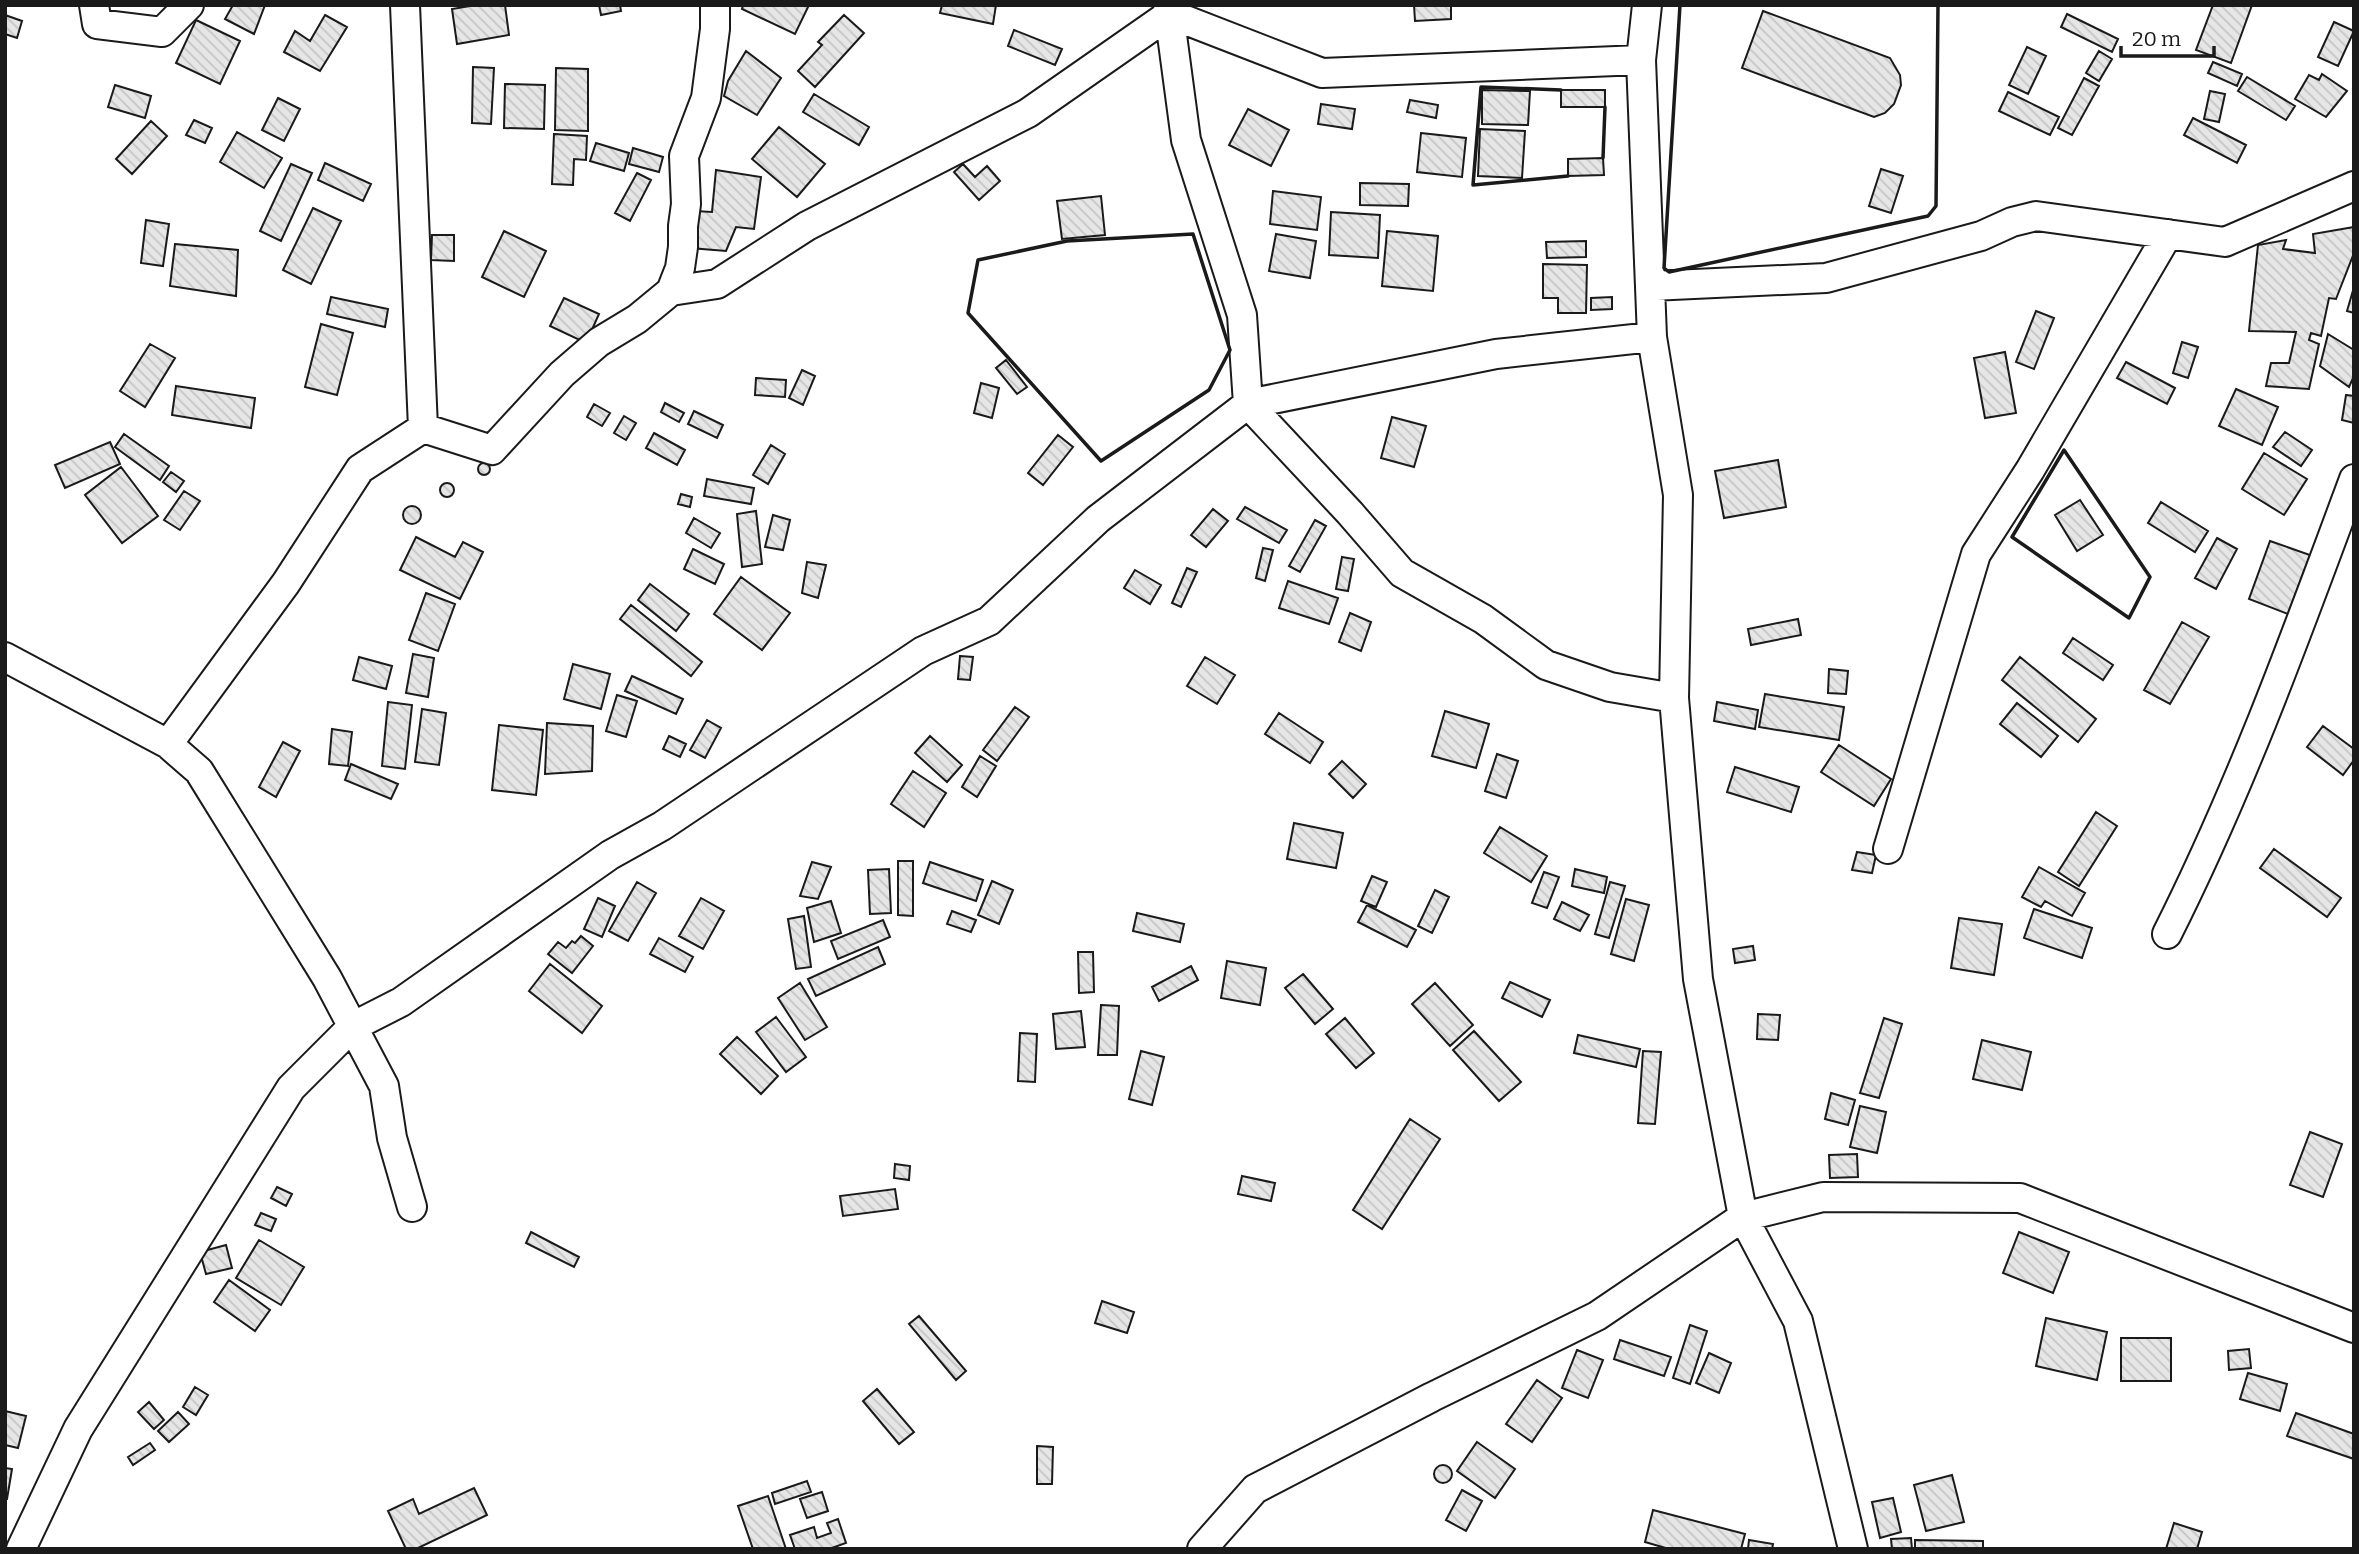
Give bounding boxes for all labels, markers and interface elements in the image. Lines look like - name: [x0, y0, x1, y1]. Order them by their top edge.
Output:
- scale bar: [2121, 14, 2214, 58]
- text: 20 m: [2132, 26, 2181, 52]

